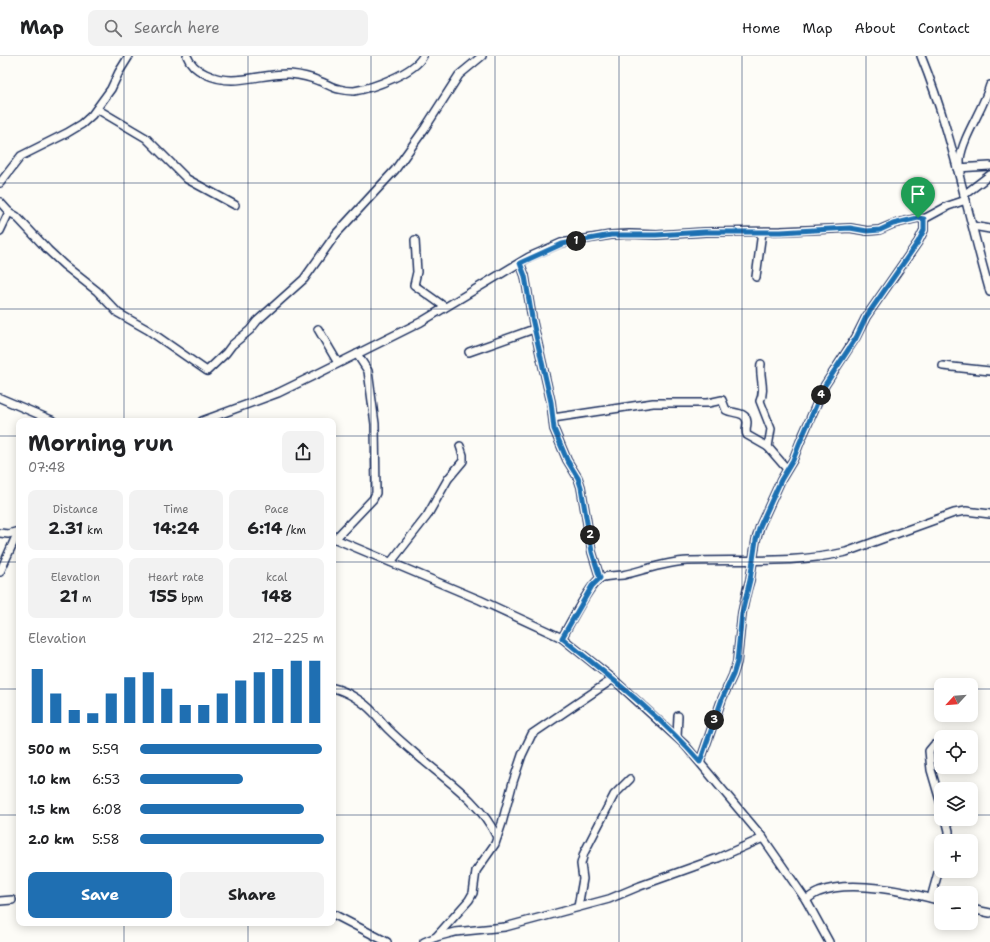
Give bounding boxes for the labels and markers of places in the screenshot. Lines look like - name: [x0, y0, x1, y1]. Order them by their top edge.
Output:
- pin: [901, 177, 935, 218]
- pin: 1: [566, 231, 586, 251]
- pin: 4: [811, 385, 831, 405]
- pin: 2: [580, 525, 600, 545]
- pin: 3: [704, 710, 724, 730]

